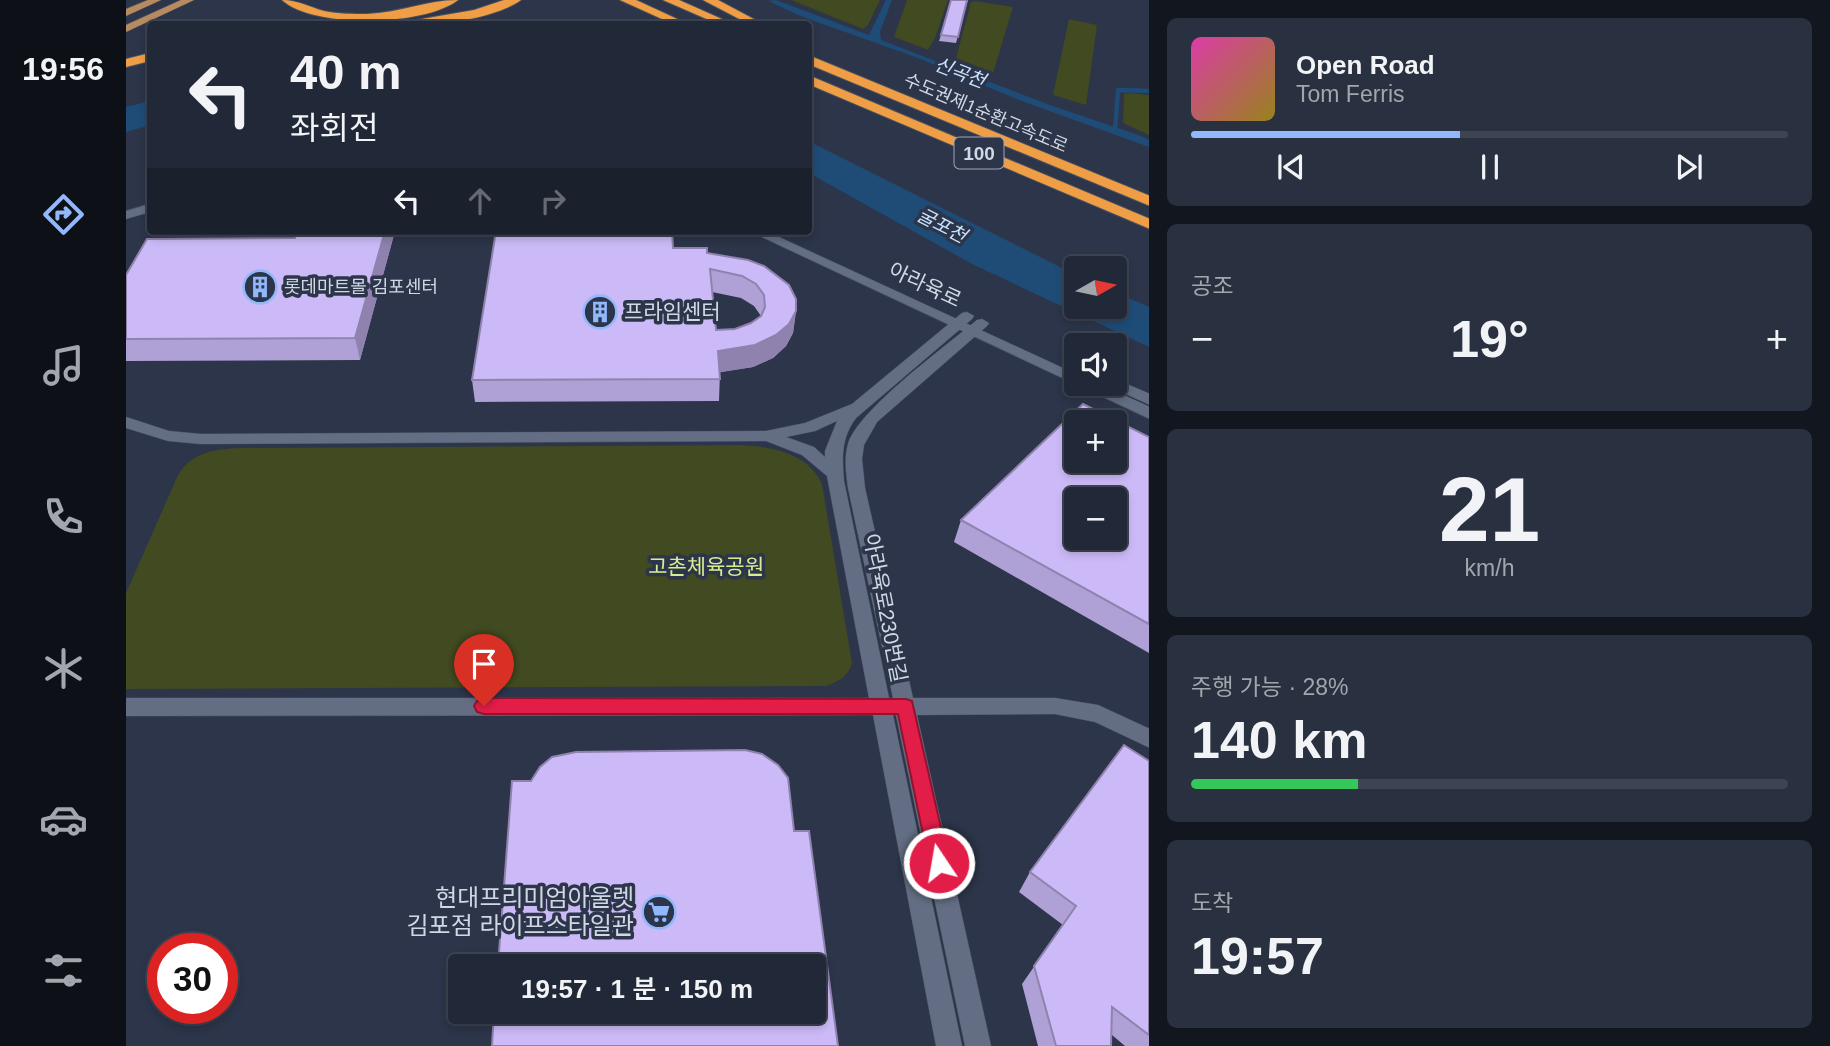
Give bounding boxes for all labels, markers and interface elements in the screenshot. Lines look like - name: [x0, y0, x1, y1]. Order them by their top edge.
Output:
- text: 40 m: [290, 45, 402, 99]
- icon: left: [175, 49, 266, 140]
- text: Open Road: [1296, 50, 1435, 80]
- text: 19:56: [22, 51, 104, 87]
- water label: 신곡천: [932, 53, 989, 92]
- street label: 수도권제1순환고속도로: [901, 69, 1071, 157]
- text: Tom Ferris: [1296, 81, 1405, 107]
- text: 좌회전: [290, 110, 378, 146]
- road number: 100: [954, 138, 1004, 168]
- icon: previous: [1272, 148, 1310, 186]
- icon: pause: [1471, 148, 1509, 186]
- icon: next: [1670, 148, 1708, 186]
- icon: left: [388, 182, 426, 220]
- icon: ahead: [461, 182, 499, 220]
- icon: right: [534, 182, 572, 220]
- icon: directions: [39, 190, 88, 239]
- water label: 굴포천: [914, 204, 971, 247]
- north arrow: [1064, 256, 1127, 318]
- map controls: [1064, 256, 1127, 550]
- street label: 아라육로: [885, 258, 965, 311]
- building icon: 롯데마트몰 김포센터: [241, 268, 279, 306]
- text: 공조: [1191, 273, 1233, 299]
- place label: 롯데마트몰 김포센터: [284, 277, 438, 297]
- building icon: 프라임센터: [581, 293, 619, 331]
- place label: 프라임센터: [624, 300, 721, 323]
- text: 19°: [1450, 310, 1529, 368]
- text: −: [1191, 318, 1213, 360]
- text: +: [1766, 318, 1788, 360]
- button: sound: [1064, 333, 1127, 396]
- icon: music: [39, 341, 88, 390]
- button: +: [1064, 410, 1127, 473]
- text: 21: [1439, 459, 1540, 560]
- button: −: [1064, 487, 1127, 550]
- icon: phone: [39, 492, 88, 541]
- street label: 아라육로230번길: [860, 532, 911, 684]
- park label: 고촌체육공원: [648, 555, 764, 578]
- text: km/h: [1465, 555, 1514, 581]
- pin: [454, 634, 514, 706]
- icon: climate: [39, 644, 88, 693]
- icon: arrive: [465, 645, 503, 683]
- text: 주행 가능 · 28%: [1191, 674, 1349, 700]
- text: 140 km: [1191, 711, 1367, 769]
- icon: car: [39, 795, 88, 844]
- position arrow: [902, 826, 976, 900]
- place label: 현대프리미엄아울렛 김포점 라이프스타일관: [407, 884, 634, 939]
- text: 도착: [1191, 890, 1233, 916]
- supermarket icon: 현대프리미엄아울렛 김포점 라이프스타일관: [640, 893, 678, 931]
- text: 19:57: [1191, 927, 1324, 985]
- speed limit sign: 30: [147, 933, 238, 1024]
- icon: filters: [39, 946, 88, 995]
- text: 19:57 · 1 분 · 150 m: [521, 974, 753, 1004]

